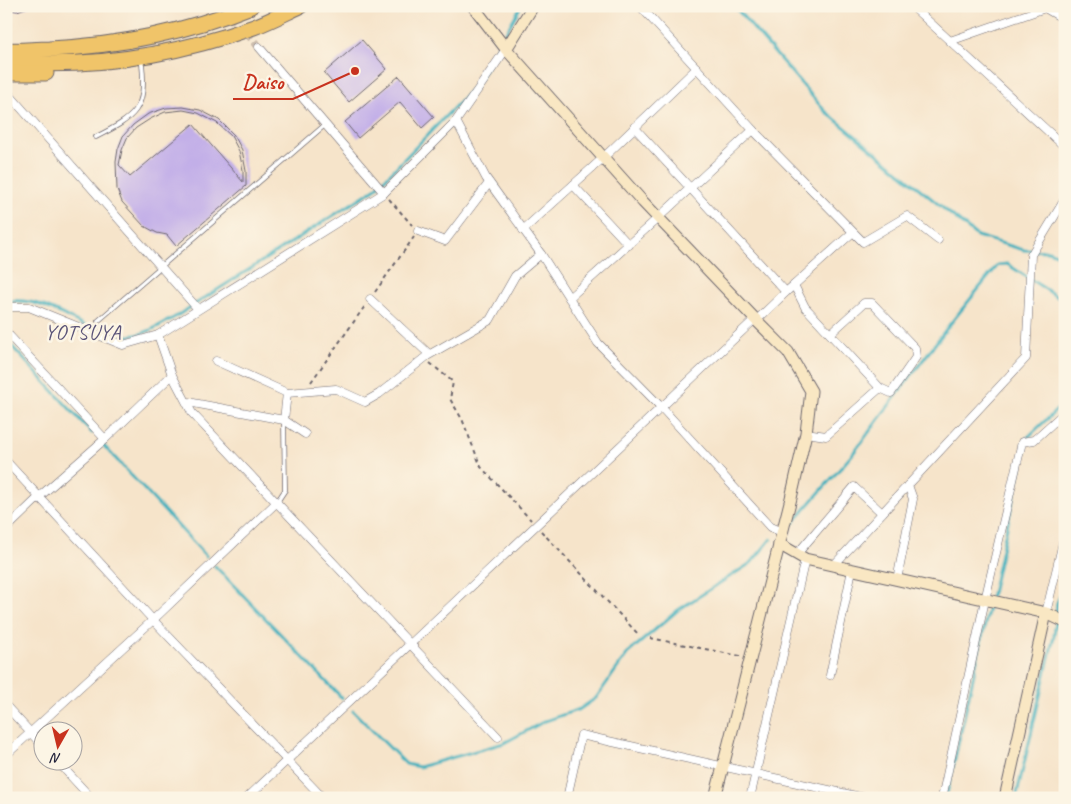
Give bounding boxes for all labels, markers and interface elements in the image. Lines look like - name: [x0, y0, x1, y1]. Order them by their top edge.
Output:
- callout: Daiso: [233, 63, 293, 99]
- text: Daiso: [243, 69, 285, 95]
- district label: YOTSUYA: [44, 319, 122, 345]
- north arrow: [32, 722, 82, 772]
- text: N: [48, 749, 62, 767]

